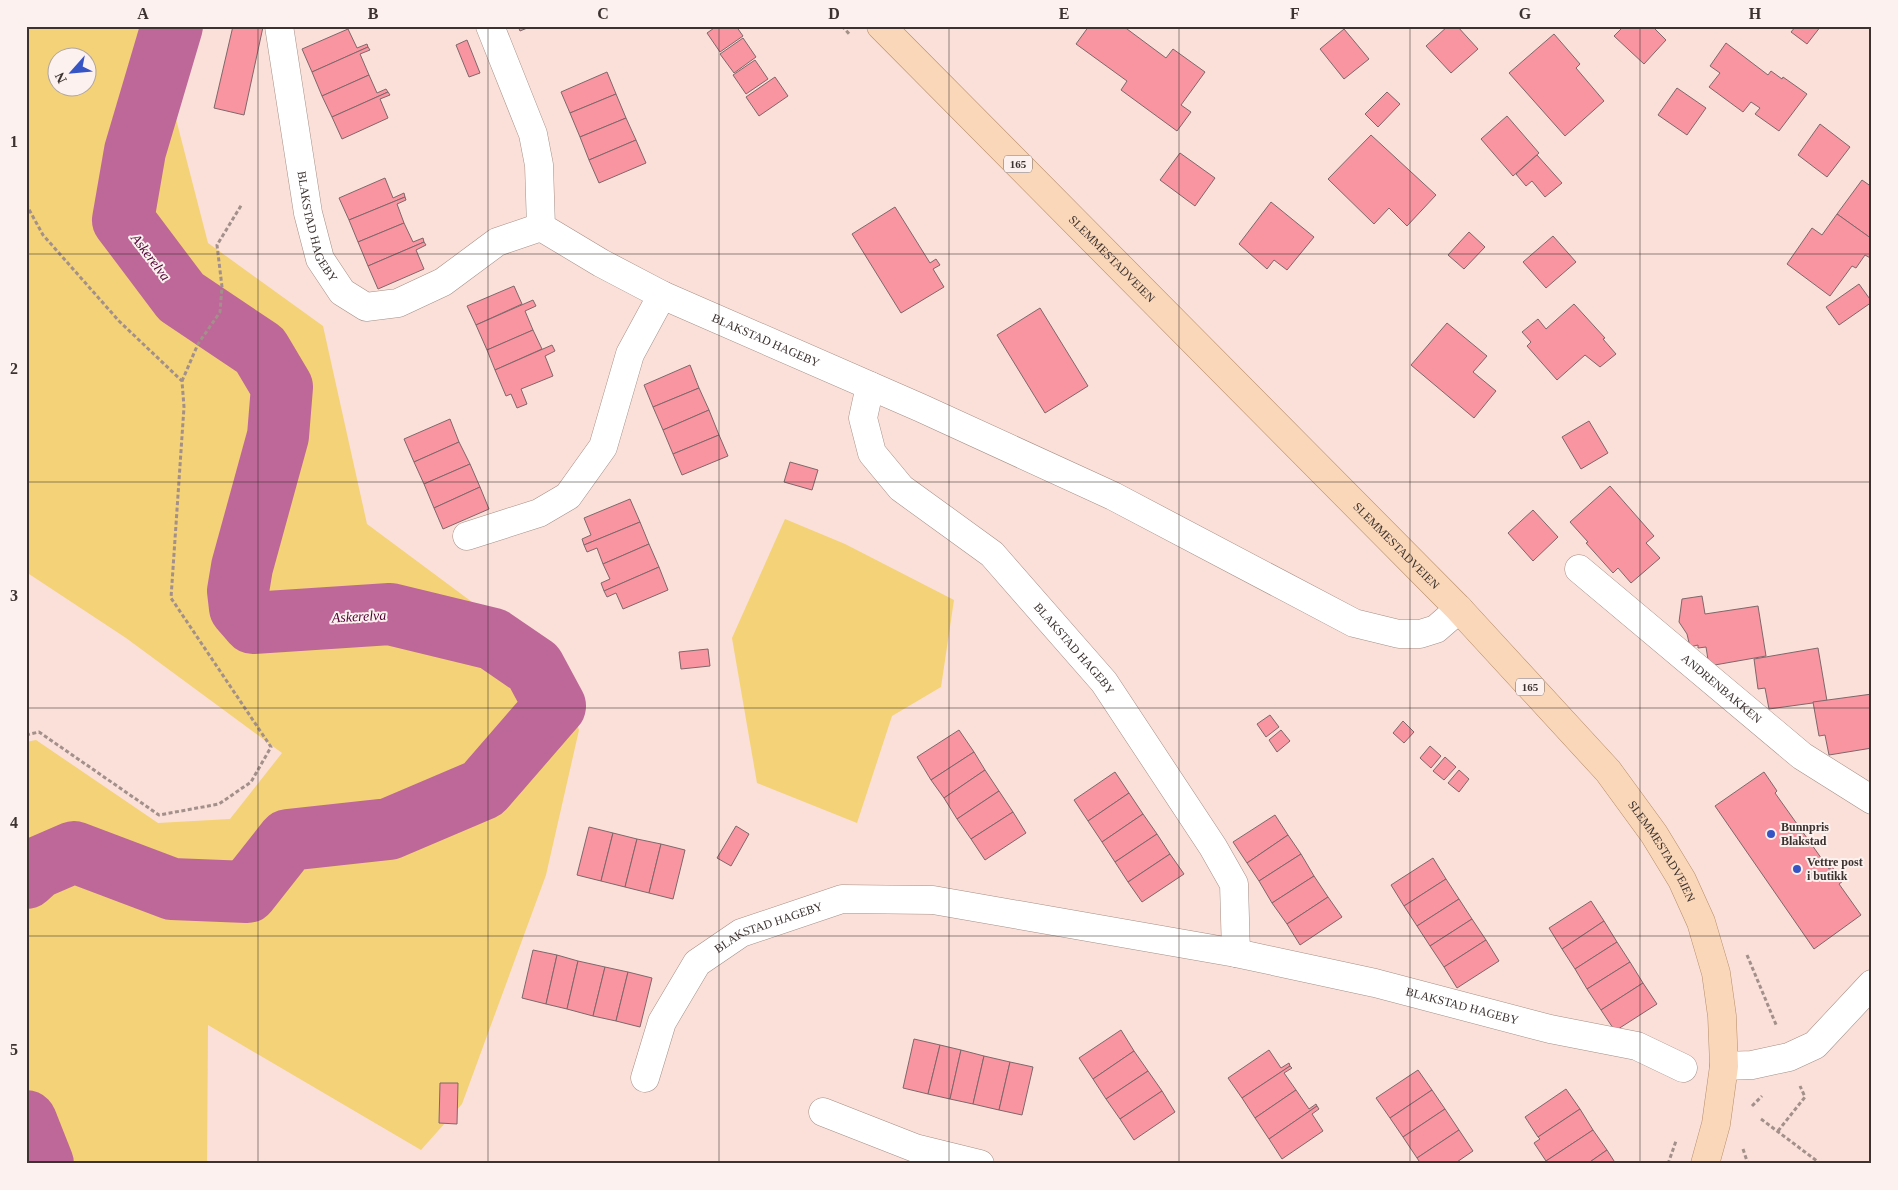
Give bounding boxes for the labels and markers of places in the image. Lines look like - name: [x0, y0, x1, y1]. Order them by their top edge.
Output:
- place label: Bunnpris Blakstad: [1781, 820, 1829, 848]
- marker: Bunnpris Blakstad: [1765, 828, 1777, 840]
- place label: Vettre post i butikk: [1807, 855, 1863, 883]
- marker: Vettre post i butikk: [1791, 863, 1803, 875]

